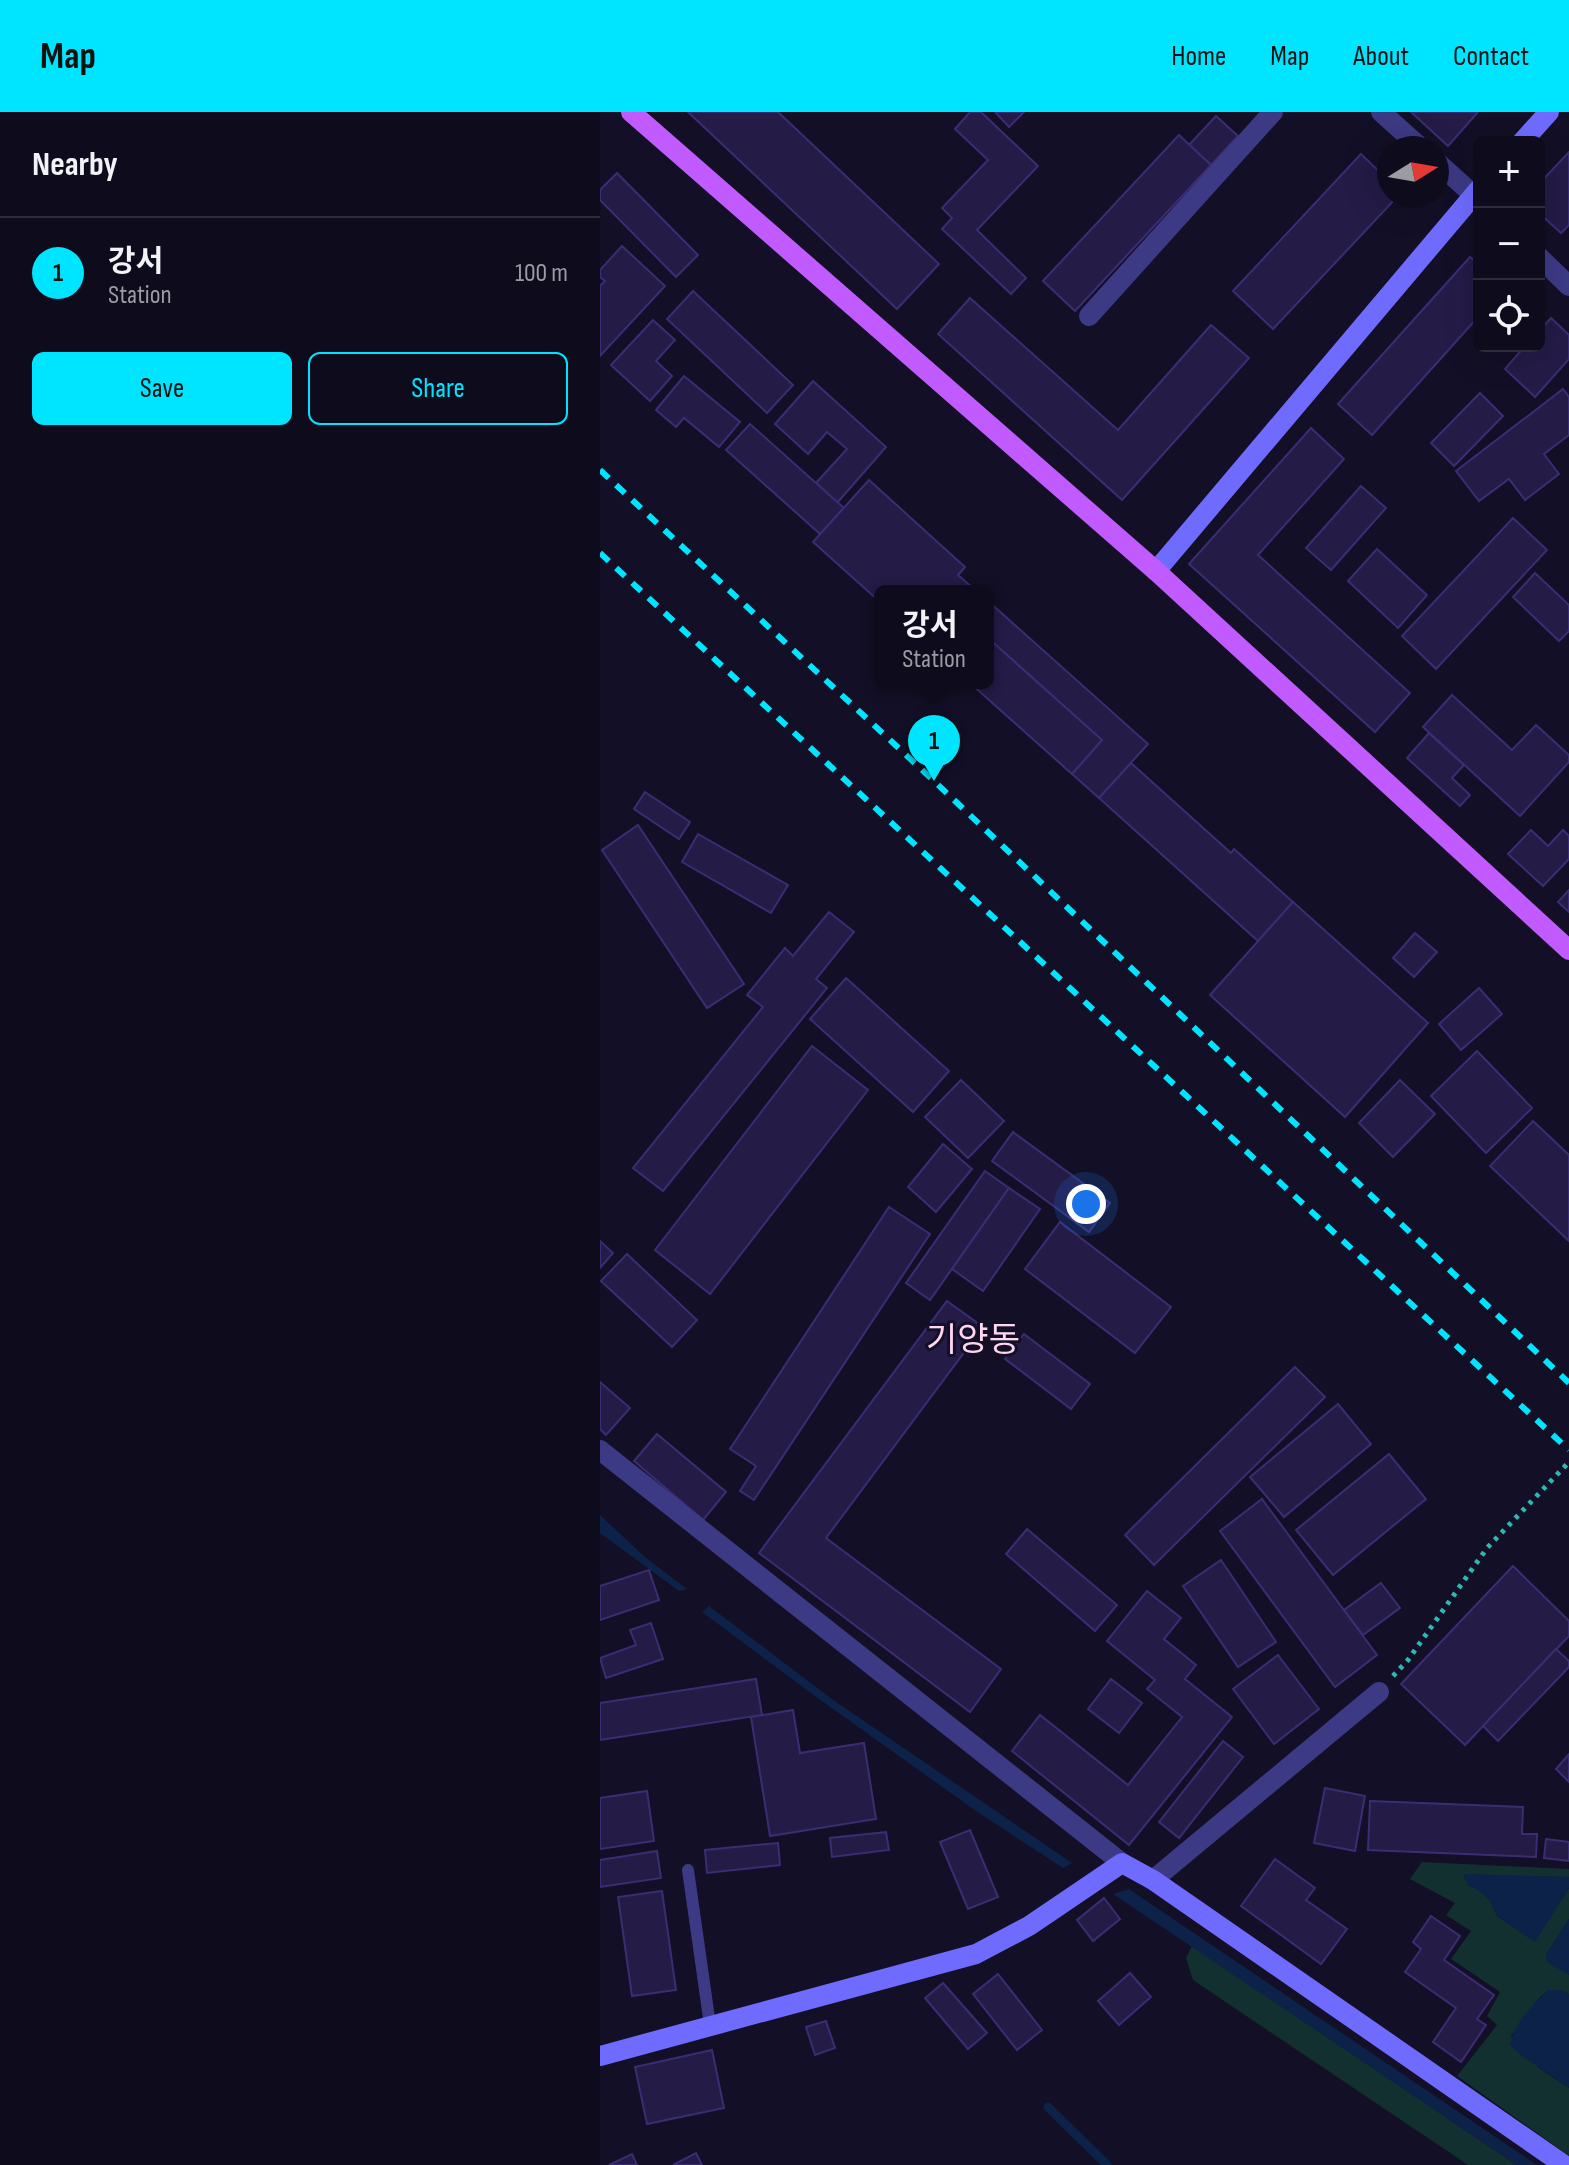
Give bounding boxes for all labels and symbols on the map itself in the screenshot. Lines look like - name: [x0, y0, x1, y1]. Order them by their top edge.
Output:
- north arrow: [1377, 136, 1449, 208]
- pin: 1: [908, 715, 960, 781]
- your location: [1066, 1184, 1106, 1224]
- district label: 기양동: [926, 1320, 1020, 1361]

